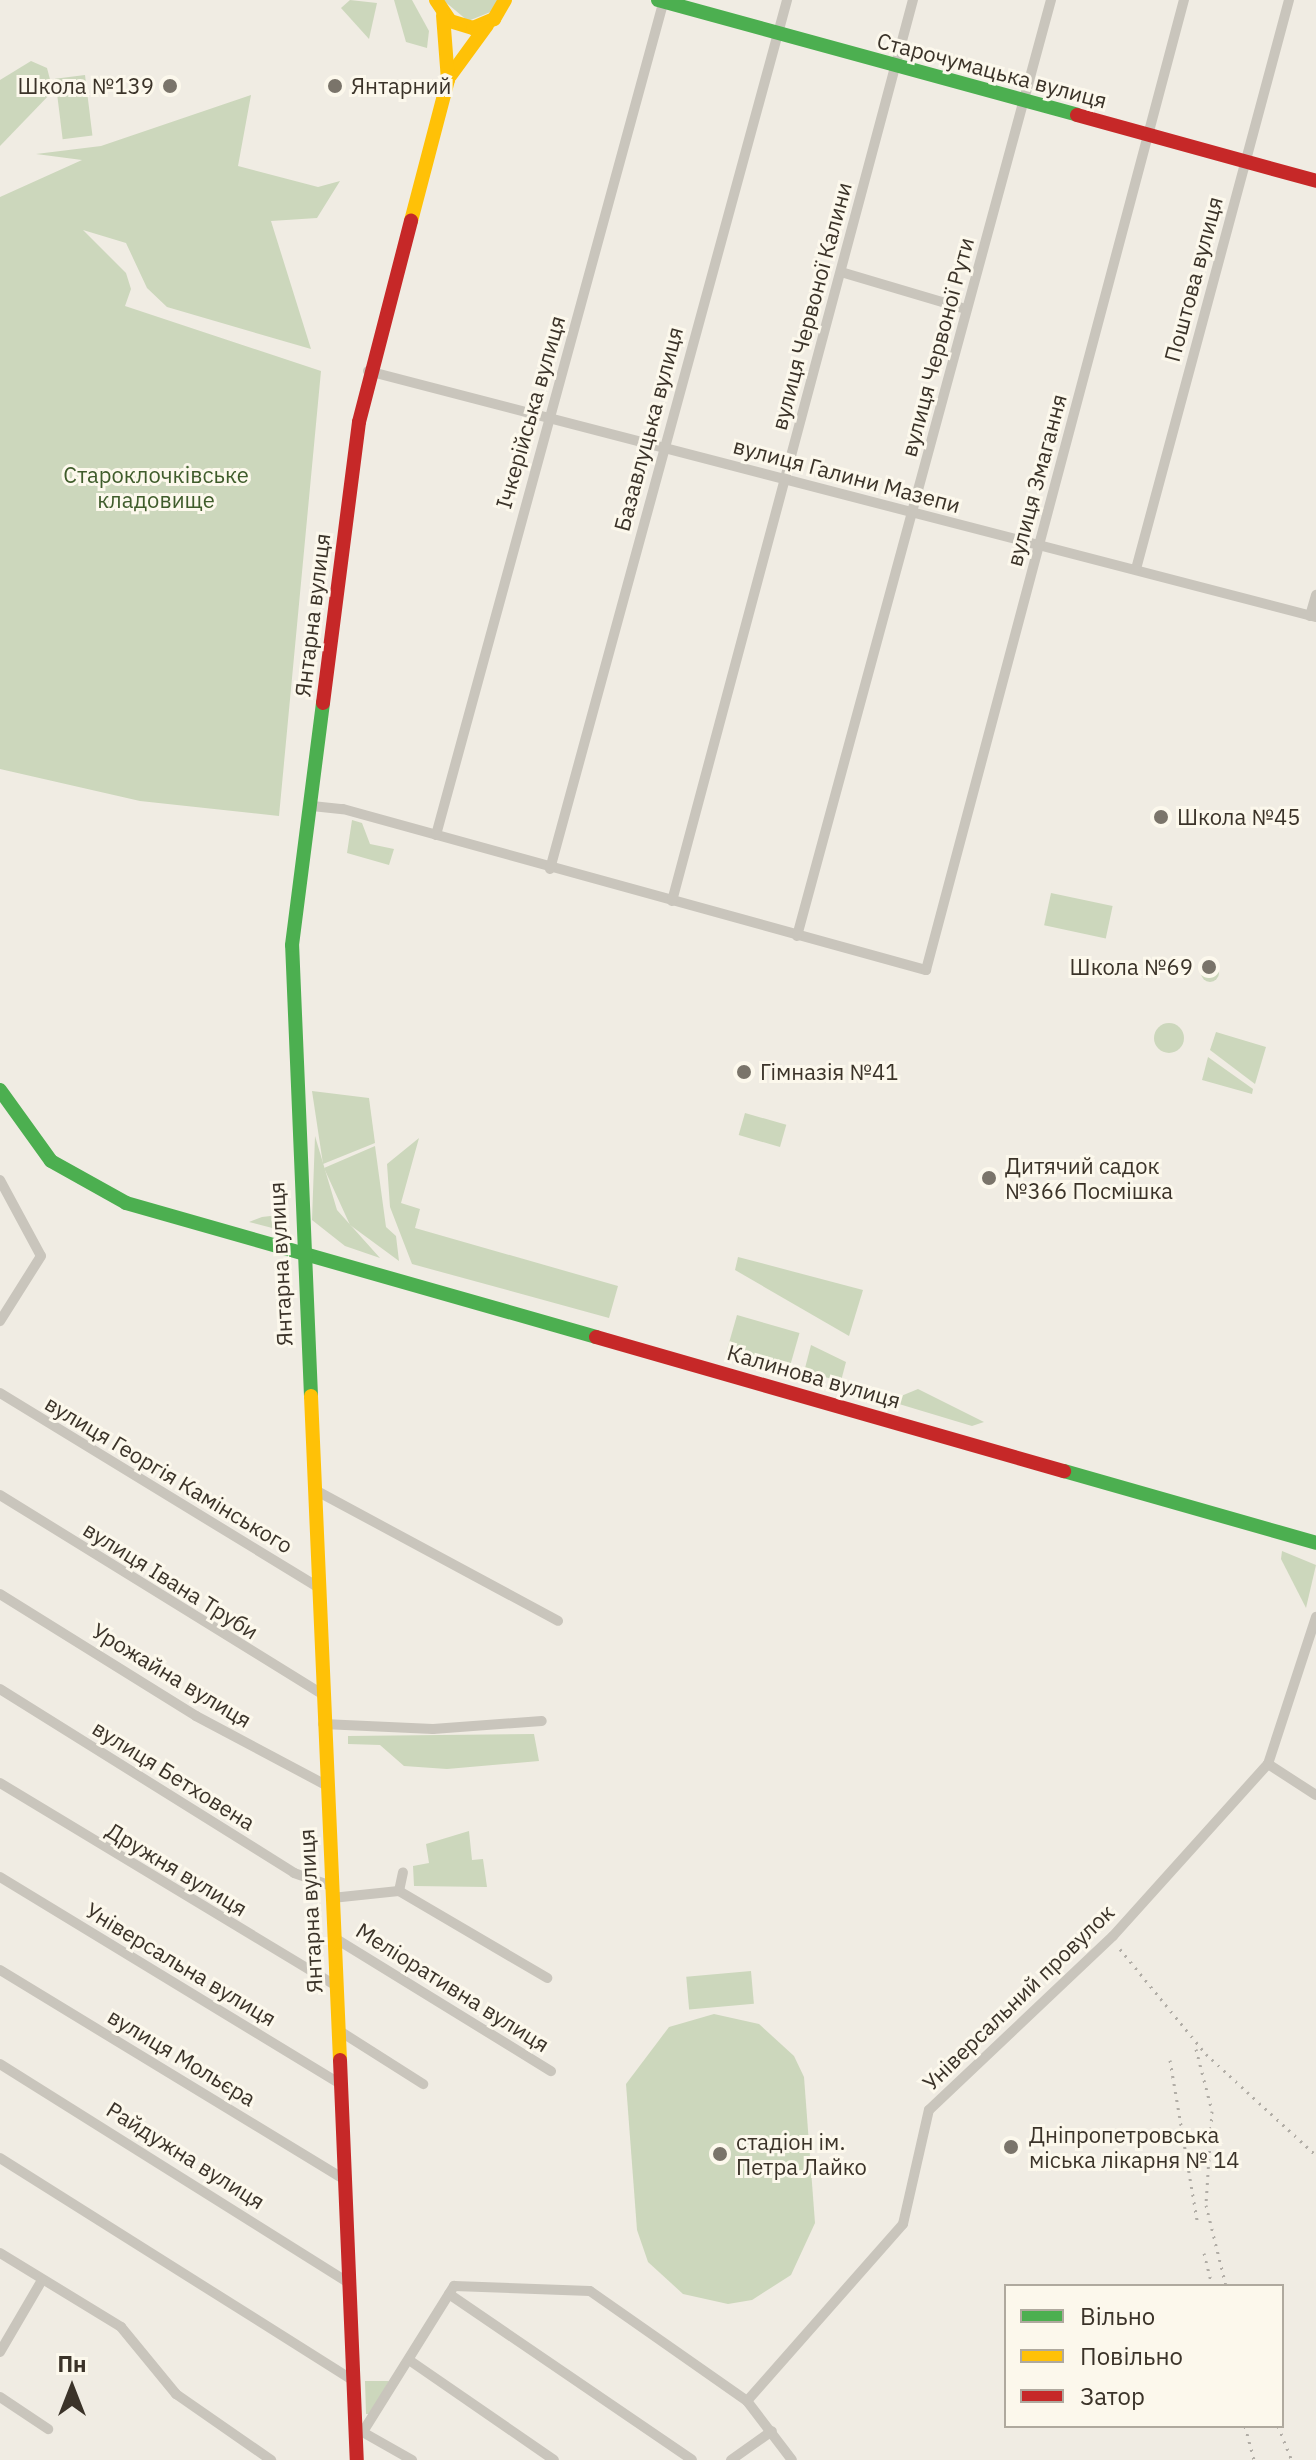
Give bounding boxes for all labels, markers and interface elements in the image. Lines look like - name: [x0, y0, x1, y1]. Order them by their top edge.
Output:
- street label: Старочумацька вулиця: [874, 27, 1110, 113]
- place label: Школа №139: [17, 73, 154, 99]
- place label: Янтарний: [351, 73, 451, 99]
- marker: Школа №139: [161, 77, 179, 95]
- marker: Янтарний: [326, 77, 344, 95]
- street label: вулиця Червоної Калини: [765, 179, 857, 433]
- street label: Поштова вулиця: [1158, 194, 1228, 364]
- street label: вулиця Червоної Рути: [895, 234, 979, 460]
- street label: Ічкерійська вулиця: [490, 312, 570, 512]
- street label: Базавлуцька вулиця: [608, 324, 688, 534]
- street label: вулиця Змагання: [1000, 391, 1072, 569]
- street label: вулиця Галини Мазепи: [731, 432, 963, 518]
- park label: Староклочківське кладовище: [63, 461, 249, 512]
- street label: Янтарна вулиця: [289, 532, 335, 698]
- place label: Школа №45: [1177, 804, 1300, 830]
- marker: Школа №45: [1152, 808, 1170, 826]
- place label: Школа №69: [1070, 954, 1193, 980]
- marker: Школа №69: [1200, 958, 1218, 976]
- place label: Гімназія №41: [760, 1059, 898, 1085]
- marker: Гімназія №41: [735, 1063, 753, 1081]
- place label: Дитячий садок №366 Посмішка: [1005, 1152, 1173, 1204]
- marker: Дитячий садок №366 Посмішка: [980, 1169, 998, 1187]
- street label: Янтарна вулиця: [263, 1181, 297, 1347]
- street label: Калинова вулиця: [724, 1339, 904, 1413]
- street label: вулиця Георгія Камінського: [40, 1389, 298, 1559]
- street label: вулиця Івана Труби: [79, 1515, 263, 1645]
- street label: Урожайна вулиця: [87, 1617, 257, 1733]
- street label: вулиця Бетховена: [88, 1714, 260, 1836]
- street label: Дружня вулиця: [102, 1817, 252, 1921]
- street label: Янтарна вулиця: [293, 1828, 327, 1994]
- street label: Універсальна вулиця: [81, 1897, 281, 2031]
- street label: Універсальний провулок: [917, 1899, 1119, 2095]
- street label: Меліоративна вулиця: [352, 1917, 554, 2057]
- street label: вулиця Мольєра: [103, 2002, 261, 2112]
- street label: Райдужна вулиця: [102, 2096, 270, 2214]
- place label: Дніпропетровська міська лікарня № 14: [1029, 2121, 1240, 2172]
- place label: стадіон ім. Петра Лайко: [736, 2128, 867, 2180]
- marker: Дніпропетровська міська лікарня № 14: [1000, 2136, 1022, 2158]
- marker: стадіон ім. Петра Лайко: [711, 2145, 729, 2163]
- legend: [1004, 2284, 1284, 2428]
- text: Вільно: [1080, 2300, 1155, 2332]
- text: Повільно: [1080, 2340, 1183, 2372]
- north arrow: [32, 2348, 112, 2428]
- text: Пн: [57, 2349, 87, 2378]
- text: Затор: [1080, 2380, 1145, 2412]

